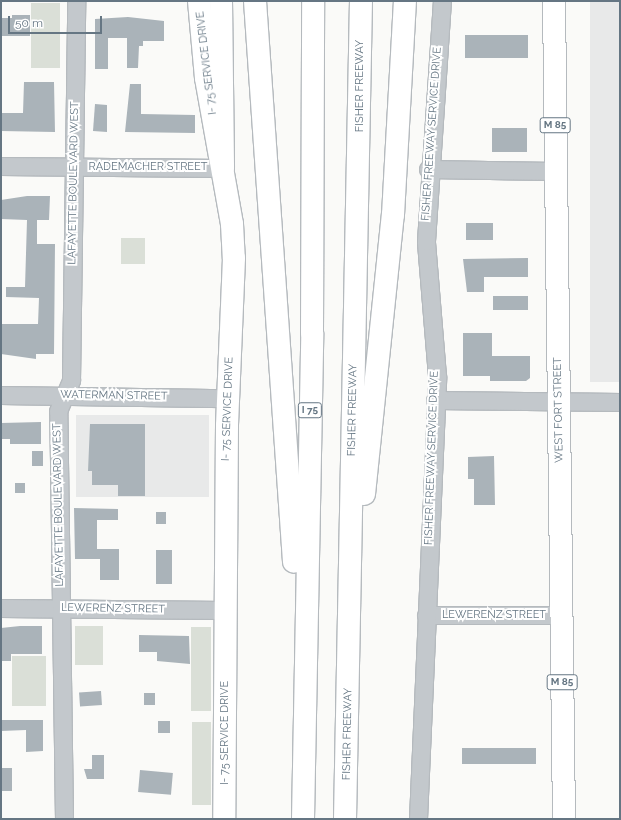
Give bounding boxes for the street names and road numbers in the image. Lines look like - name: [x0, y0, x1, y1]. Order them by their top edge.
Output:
- street label: I- 75 SERVICE DRIVE: [194, 10, 220, 116]
- street label: FISHER FREEWAY: [353, 40, 367, 132]
- street label: FISHER FREEWAY SERVICE DRIVE: [419, 46, 445, 222]
- street label: LAFAYETTE BOULEVARD WEST: [66, 101, 82, 265]
- road number: M 85: [539, 117, 571, 133]
- street label: RADEMACHER STREET: [89, 160, 207, 174]
- street label: I- 75 SERVICE DRIVE: [220, 357, 236, 461]
- street label: WEST FORT STREET: [551, 357, 567, 463]
- street label: FISHER FREEWAY: [346, 364, 360, 456]
- street label: FISHER FREEWAY SERVICE DRIVE: [422, 370, 442, 546]
- street label: WATERMAN STREET: [60, 388, 168, 404]
- road number: I 75: [297, 402, 323, 418]
- street label: LAFAYETTE BOULEVARD WEST: [51, 423, 67, 587]
- street label: LEWERENZ STREET: [61, 601, 165, 617]
- street label: LEWERENZ STREET: [442, 608, 546, 622]
- road number: M 85: [546, 674, 578, 690]
- street label: I- 75 SERVICE DRIVE: [218, 681, 232, 785]
- street label: FISHER FREEWAY: [341, 688, 355, 780]

